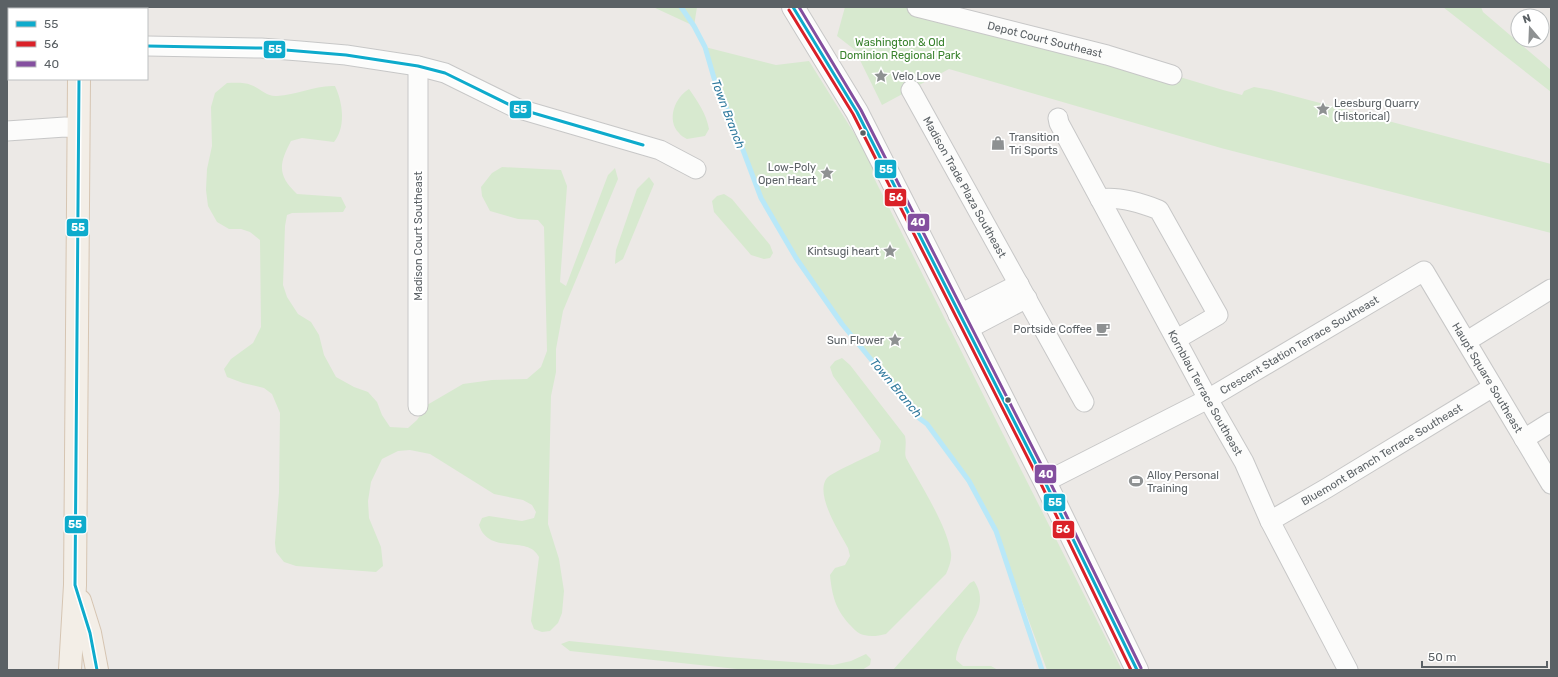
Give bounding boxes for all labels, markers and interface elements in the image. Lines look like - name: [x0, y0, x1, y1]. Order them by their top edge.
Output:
- legend: [8, 8, 148, 80]
- north arrow: [1510, 8, 1550, 48]
- text: N: [1521, 12, 1533, 26]
- text: 55: [44, 17, 58, 31]
- street label: Depot Court Southeast: [986, 19, 1104, 61]
- park label: Washington & Old Dominion Regional Park: [839, 36, 961, 62]
- text: 56: [44, 37, 58, 51]
- line badge: 55: [263, 40, 286, 59]
- text: 55: [268, 43, 282, 56]
- text: 40: [44, 57, 59, 71]
- place icon: Velo Love: [873, 68, 889, 84]
- place label: Velo Love: [892, 70, 941, 83]
- water label: Town Branch: [708, 77, 748, 151]
- place label: Leesburg Quarry (Historical): [1334, 97, 1419, 123]
- line badge: 55: [509, 100, 532, 119]
- place icon: Leesburg Quarry (Historical): [1315, 101, 1331, 117]
- text: 55: [513, 103, 527, 116]
- street label: Madison Trade Plaza Southeast: [920, 114, 1009, 261]
- unlabelled marker: [858, 128, 868, 138]
- place label: Transition Tri Sports: [1009, 131, 1060, 157]
- shop icon: Transition Tri Sports: [990, 135, 1006, 151]
- line badge: 55: [874, 159, 897, 179]
- place label: Low-Poly Open Heart: [758, 161, 817, 187]
- text: 55: [879, 163, 893, 176]
- place icon: Low-Poly Open Heart: [819, 165, 835, 181]
- street label: Madison Court Southeast: [412, 170, 425, 301]
- line badge: 56: [884, 188, 907, 207]
- text: 56: [889, 191, 903, 204]
- line badge: 40: [907, 213, 930, 232]
- text: 40: [911, 216, 926, 229]
- line badge: 55: [66, 218, 89, 237]
- text: 55: [71, 221, 85, 234]
- place icon: Kintsugi heart: [882, 243, 898, 259]
- place label: Kintsugi heart: [807, 245, 880, 258]
- street label: Crescent Station Terrace Southeast: [1218, 293, 1382, 397]
- street label: Haupt Square Southeast: [1449, 320, 1525, 436]
- cafe icon: Portside Coffee: [1095, 321, 1111, 337]
- place label: Portside Coffee: [1013, 323, 1092, 336]
- street label: Kornblau Terrace Southeast: [1165, 328, 1245, 459]
- place icon: Sun Flower: [887, 332, 903, 348]
- place label: Sun Flower: [827, 334, 885, 347]
- water label: Town Branch: [867, 355, 925, 421]
- unlabelled marker: [1003, 395, 1013, 405]
- street label: Bluemont Branch Terrace Southeast: [1299, 401, 1465, 508]
- line badge: 40: [1034, 464, 1057, 484]
- text: 40: [1039, 468, 1054, 481]
- place label: Alloy Personal Training: [1147, 469, 1219, 495]
- sports icon: Alloy Personal Training: [1128, 473, 1144, 489]
- line badge: 55: [1043, 493, 1066, 512]
- text: 55: [1048, 496, 1062, 509]
- line badge: 55: [64, 515, 87, 534]
- text: 55: [68, 518, 82, 531]
- line badge: 56: [1052, 520, 1075, 539]
- text: 56: [1056, 523, 1070, 536]
- scale bar: [1422, 643, 1547, 669]
- text: 50 m: [1428, 650, 1456, 664]

